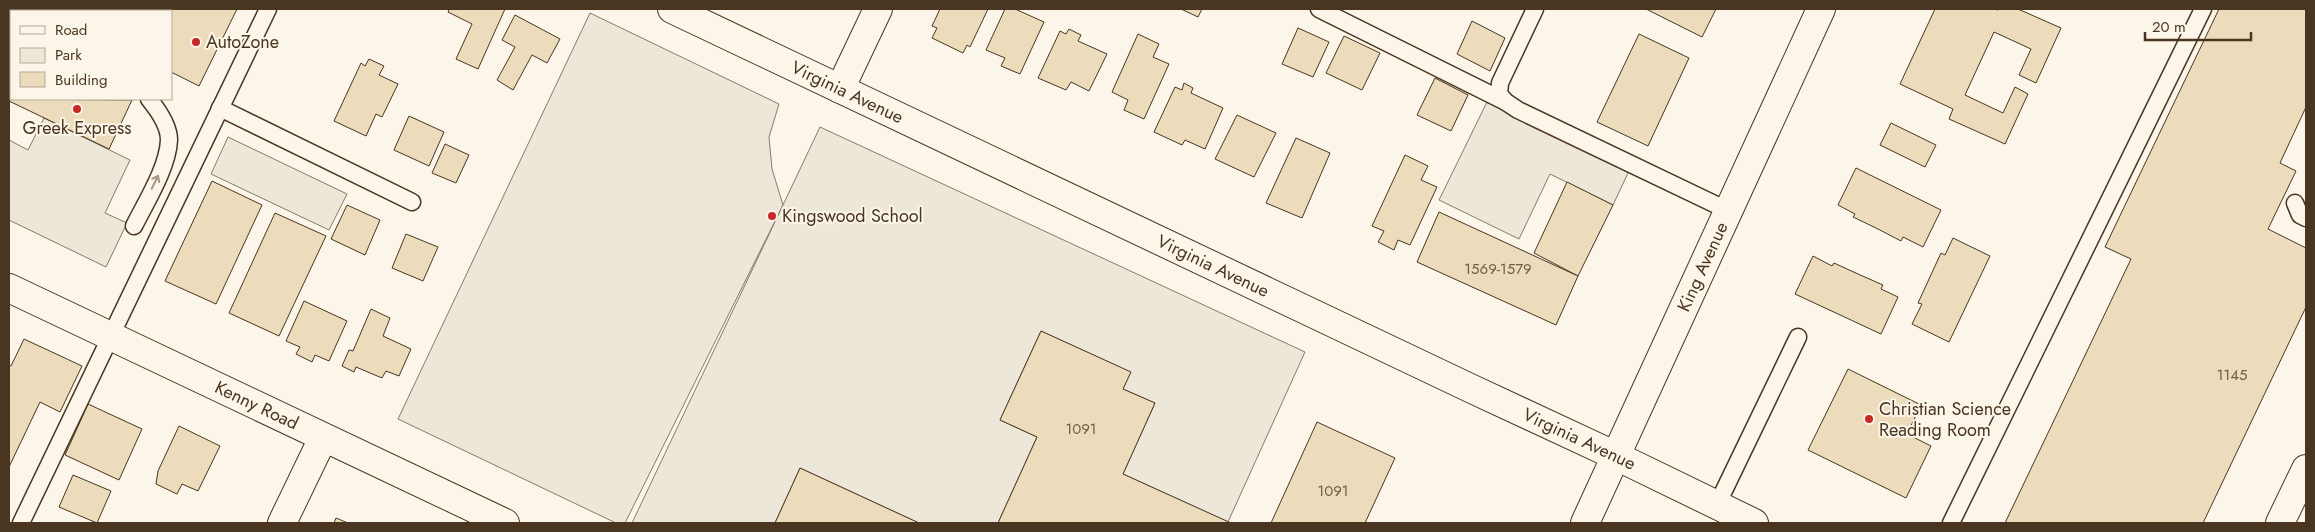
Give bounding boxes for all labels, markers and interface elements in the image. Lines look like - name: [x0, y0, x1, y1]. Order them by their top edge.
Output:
- legend: [10, 10, 172, 100]
- scale bar: [2145, 10, 2251, 42]
- text: 20 m: [2152, 16, 2186, 38]
- text: Road: [55, 19, 87, 41]
- place label: AutoZone: [206, 29, 279, 55]
- marker: AutoZone: [190, 36, 202, 48]
- text: Park: [55, 44, 82, 66]
- street label: Virginia Avenue: [787, 54, 908, 130]
- text: Building: [55, 69, 107, 91]
- marker: Greek Express: [71, 103, 83, 115]
- place label: Greek Express: [22, 115, 132, 141]
- one-way arrow: [151, 175, 160, 190]
- place label: Kingswood School: [782, 203, 923, 229]
- marker: Kingswood School: [766, 210, 778, 222]
- street label: King Avenue: [1671, 218, 1735, 316]
- street label: Virginia Avenue: [1153, 228, 1274, 304]
- house number: 1569-1579: [1464, 258, 1532, 280]
- house number: 1145: [2217, 364, 2247, 386]
- street label: Kenny Road: [210, 374, 303, 436]
- place label: Christian Science Reading Room: [1879, 396, 2011, 443]
- street label: Virginia Avenue: [1519, 401, 1640, 477]
- marker: Christian Science Reading Room: [1863, 413, 1875, 425]
- house number: 1091: [1065, 418, 1097, 440]
- house number: 1091: [1317, 480, 1349, 502]

